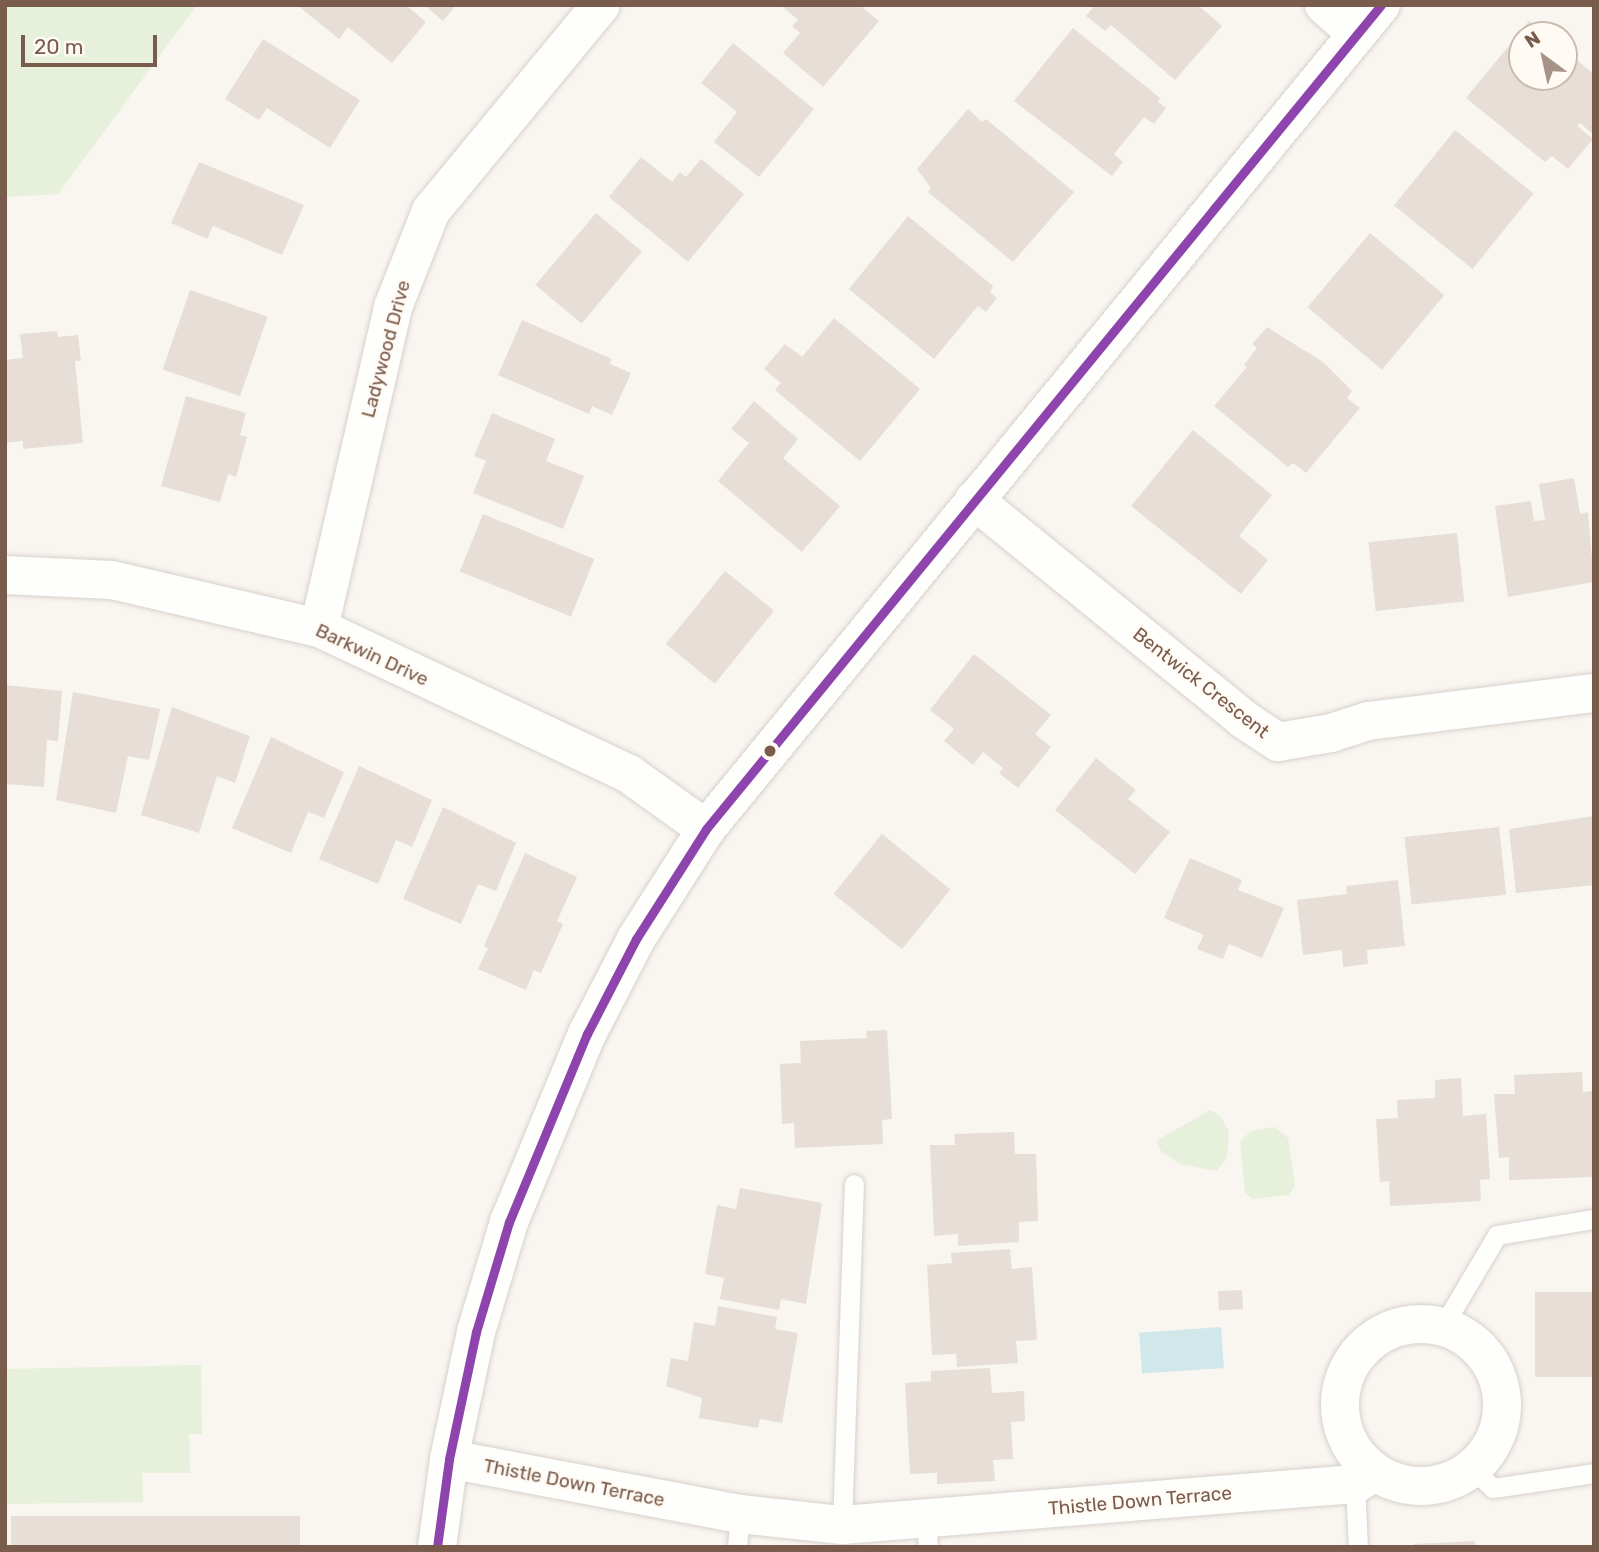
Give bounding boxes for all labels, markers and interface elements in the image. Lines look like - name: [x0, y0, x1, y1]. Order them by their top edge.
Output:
- scale bar: [24, 21, 161, 65]
- north arrow: [1508, 21, 1578, 91]
- text: N: [1520, 26, 1544, 53]
- text: 20 m: [34, 34, 83, 59]
- street label: Ladywood Drive: [357, 278, 415, 420]
- street label: Barkwin Drive: [312, 619, 432, 691]
- street label: Bentwick Crescent: [1128, 623, 1274, 743]
- unlabelled marker: [763, 744, 777, 758]
- street label: Thistle Down Terrace: [481, 1454, 667, 1512]
- street label: Thistle Down Terrace: [1047, 1482, 1233, 1520]

